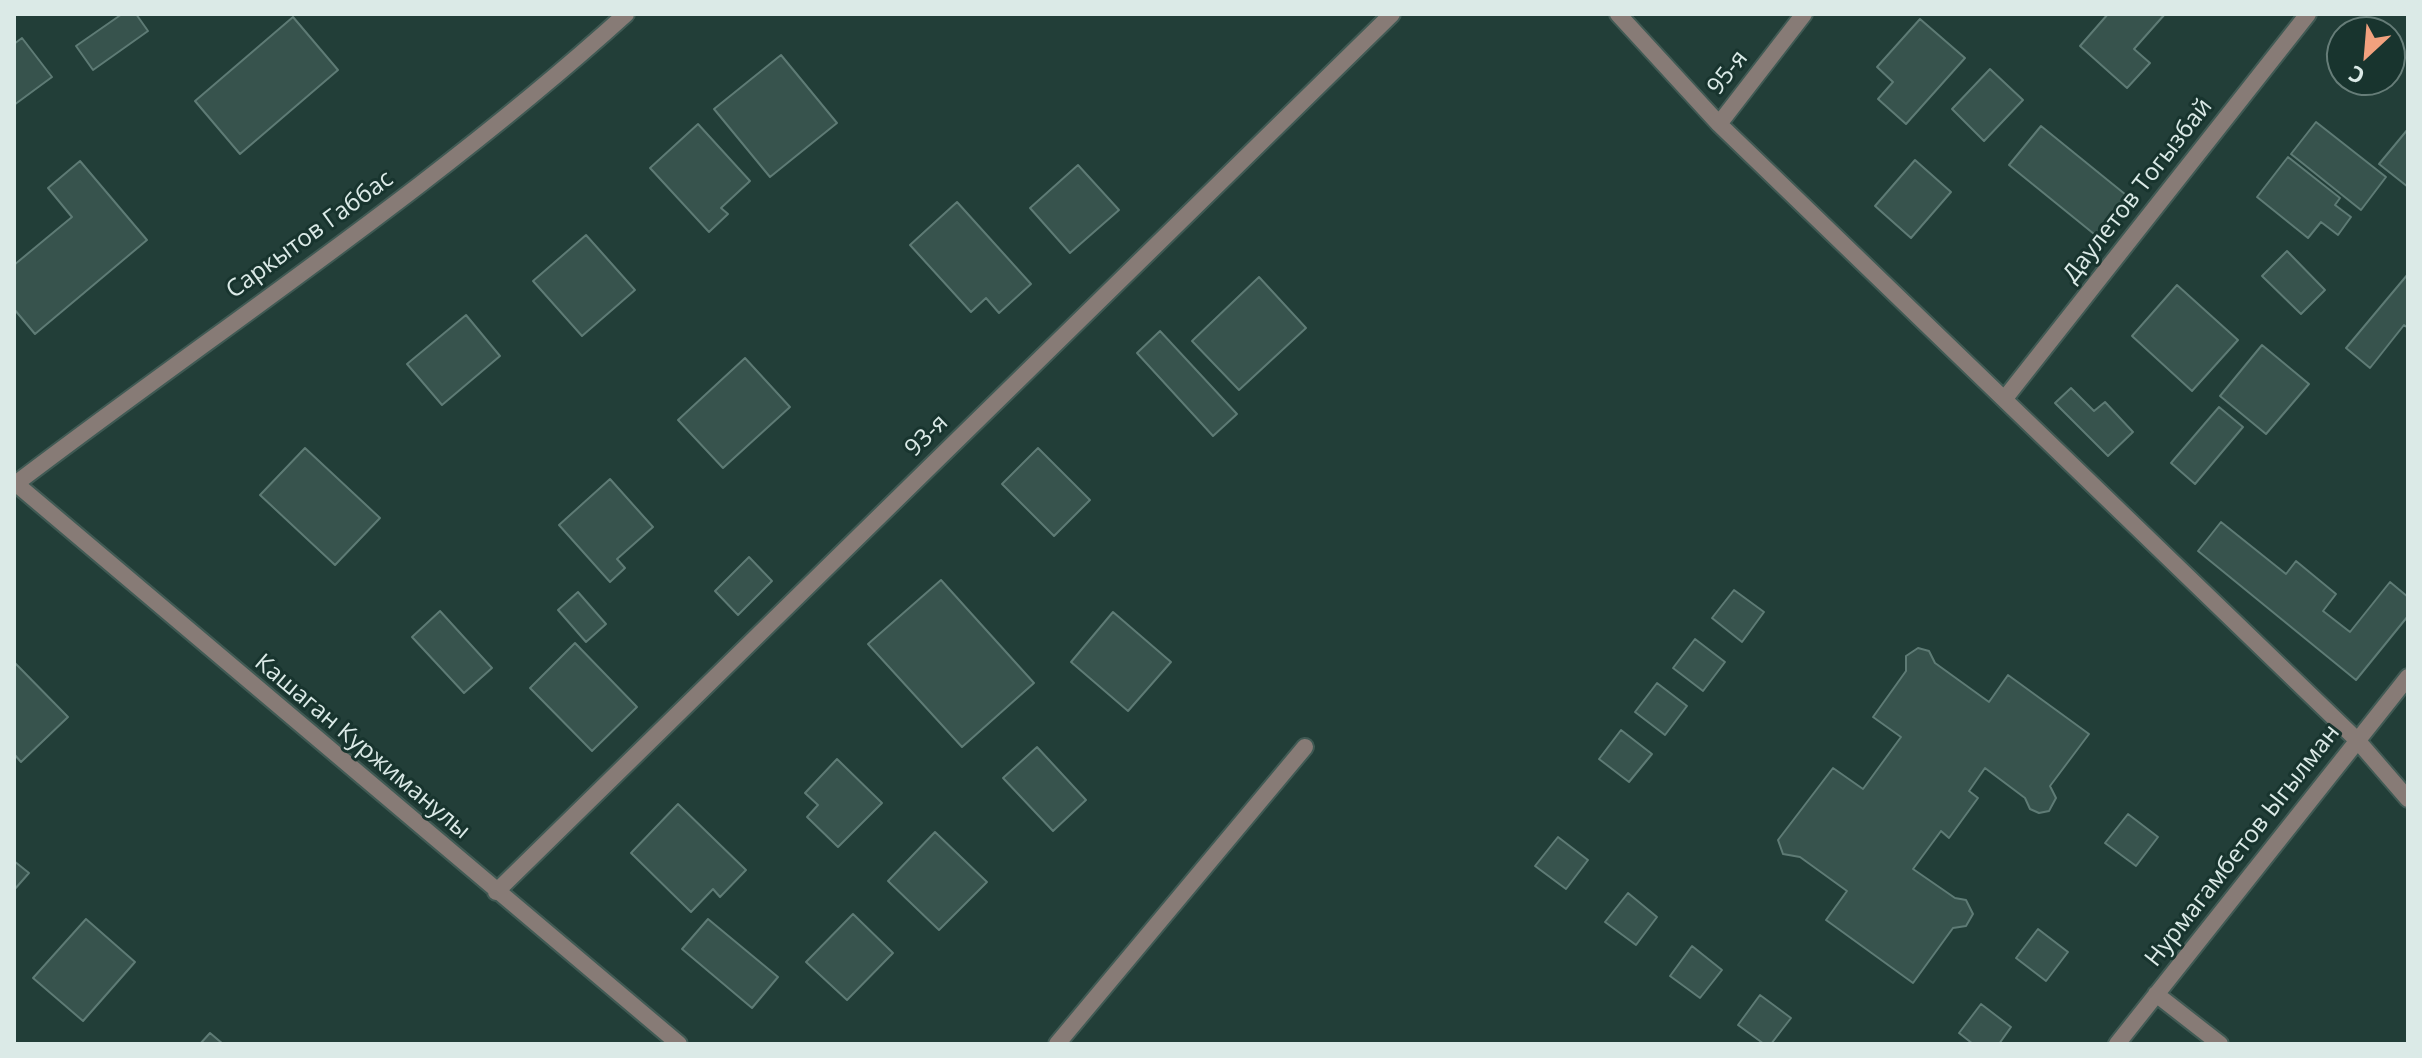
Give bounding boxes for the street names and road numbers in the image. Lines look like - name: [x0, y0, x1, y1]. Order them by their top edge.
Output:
- street label: 95-я: [1702, 45, 1754, 101]
- street label: Даулетов Тогызбай: [2057, 93, 2219, 289]
- street label: Саркытов Габбас: [221, 165, 399, 305]
- street label: 93-я: [900, 409, 954, 463]
- street label: Кашаган Куржиманулы: [248, 648, 476, 846]
- street label: Нурмагамбетов Ыгылман: [2140, 719, 2346, 973]

